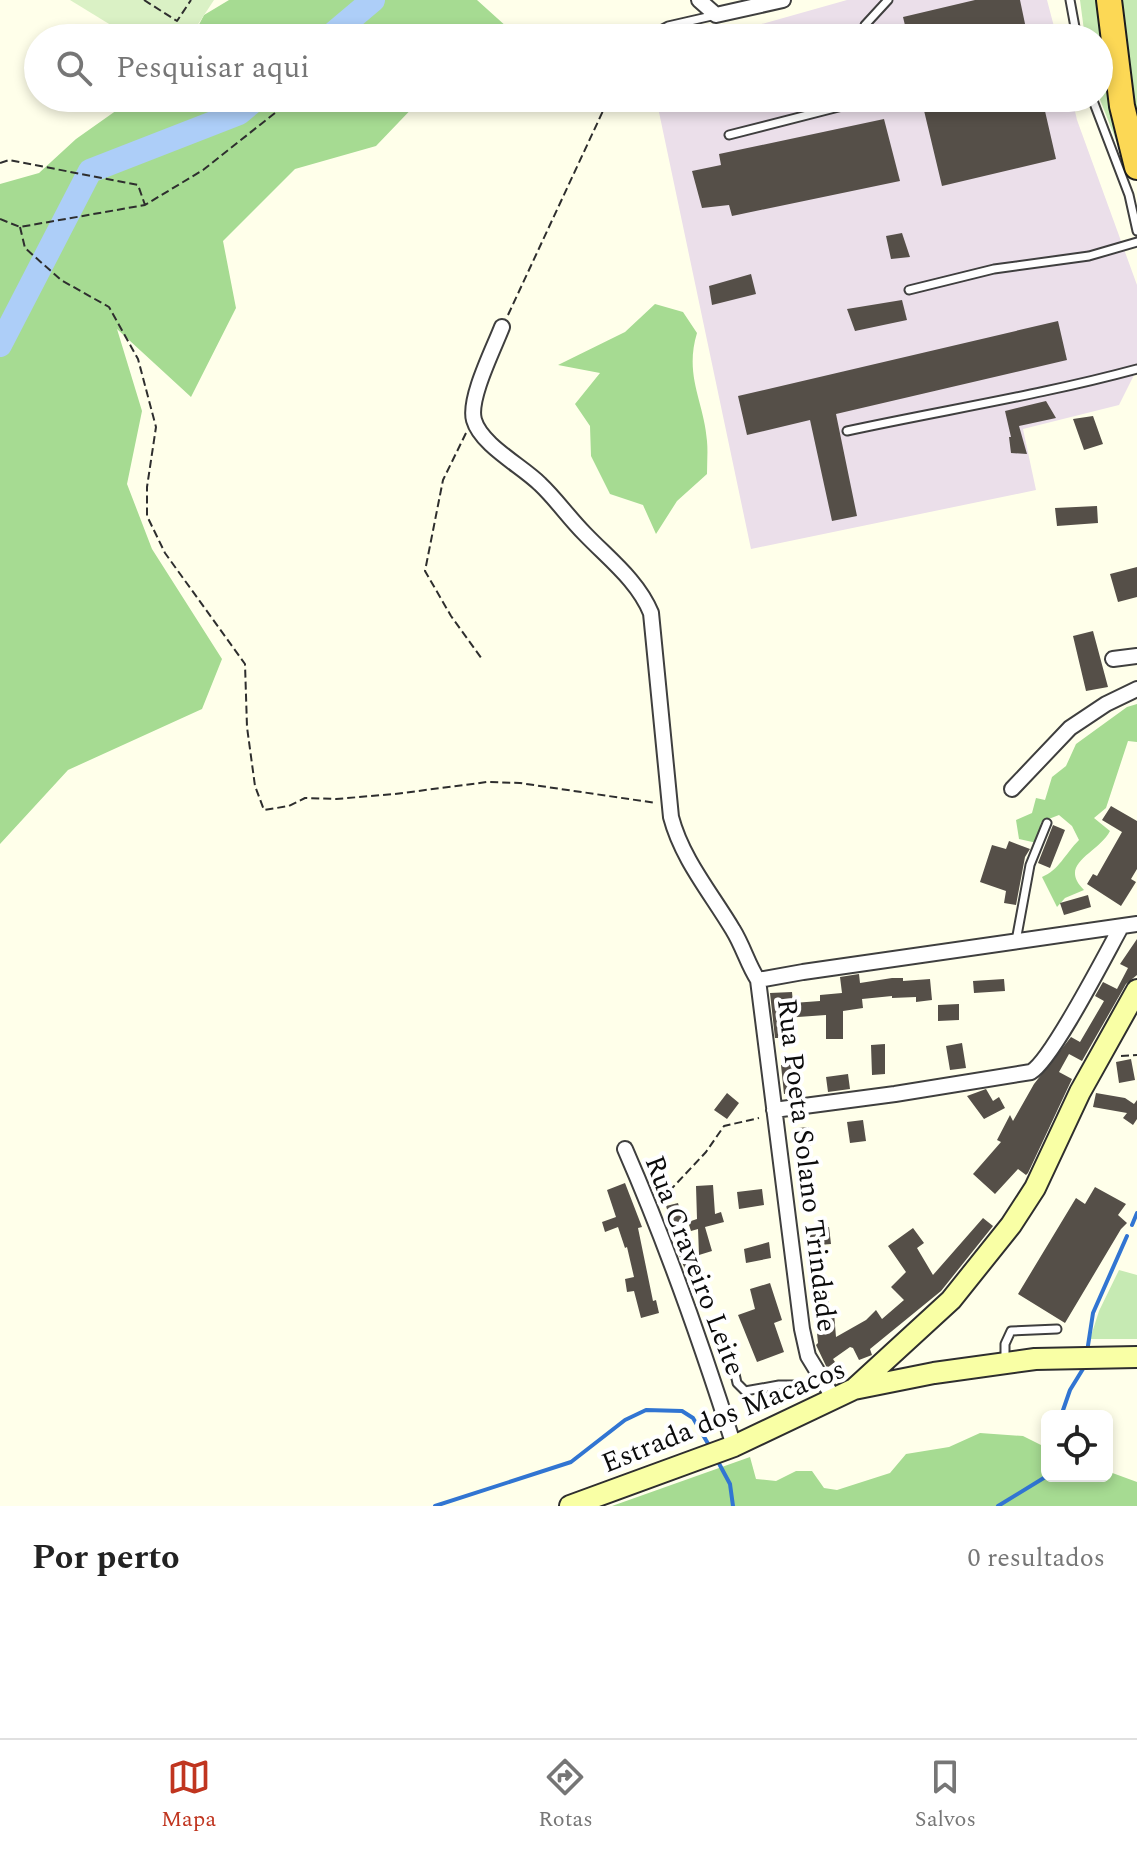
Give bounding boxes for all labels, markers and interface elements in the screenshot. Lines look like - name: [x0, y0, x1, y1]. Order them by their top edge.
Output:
- search box: [24, 24, 1113, 112]
- text: Pesquisar aqui: [116, 45, 310, 91]
- icon: search: [52, 46, 96, 90]
- street label: Rua Poeta Solano Trindade: [765, 996, 848, 1334]
- street label: Rua Craveiro Leite: [633, 1149, 756, 1382]
- street label: Estrada dos Macacos: [595, 1348, 852, 1485]
- map controls: [1041, 1410, 1113, 1482]
- button: locate: [1041, 1410, 1113, 1482]
- text: Por perto: [32, 1532, 180, 1584]
- text: 0 resultados: [967, 1538, 1105, 1578]
- tab: Mapa: [161, 1755, 216, 1836]
- tab: Rotas: [538, 1755, 593, 1836]
- tab: Salvos: [915, 1755, 976, 1836]

